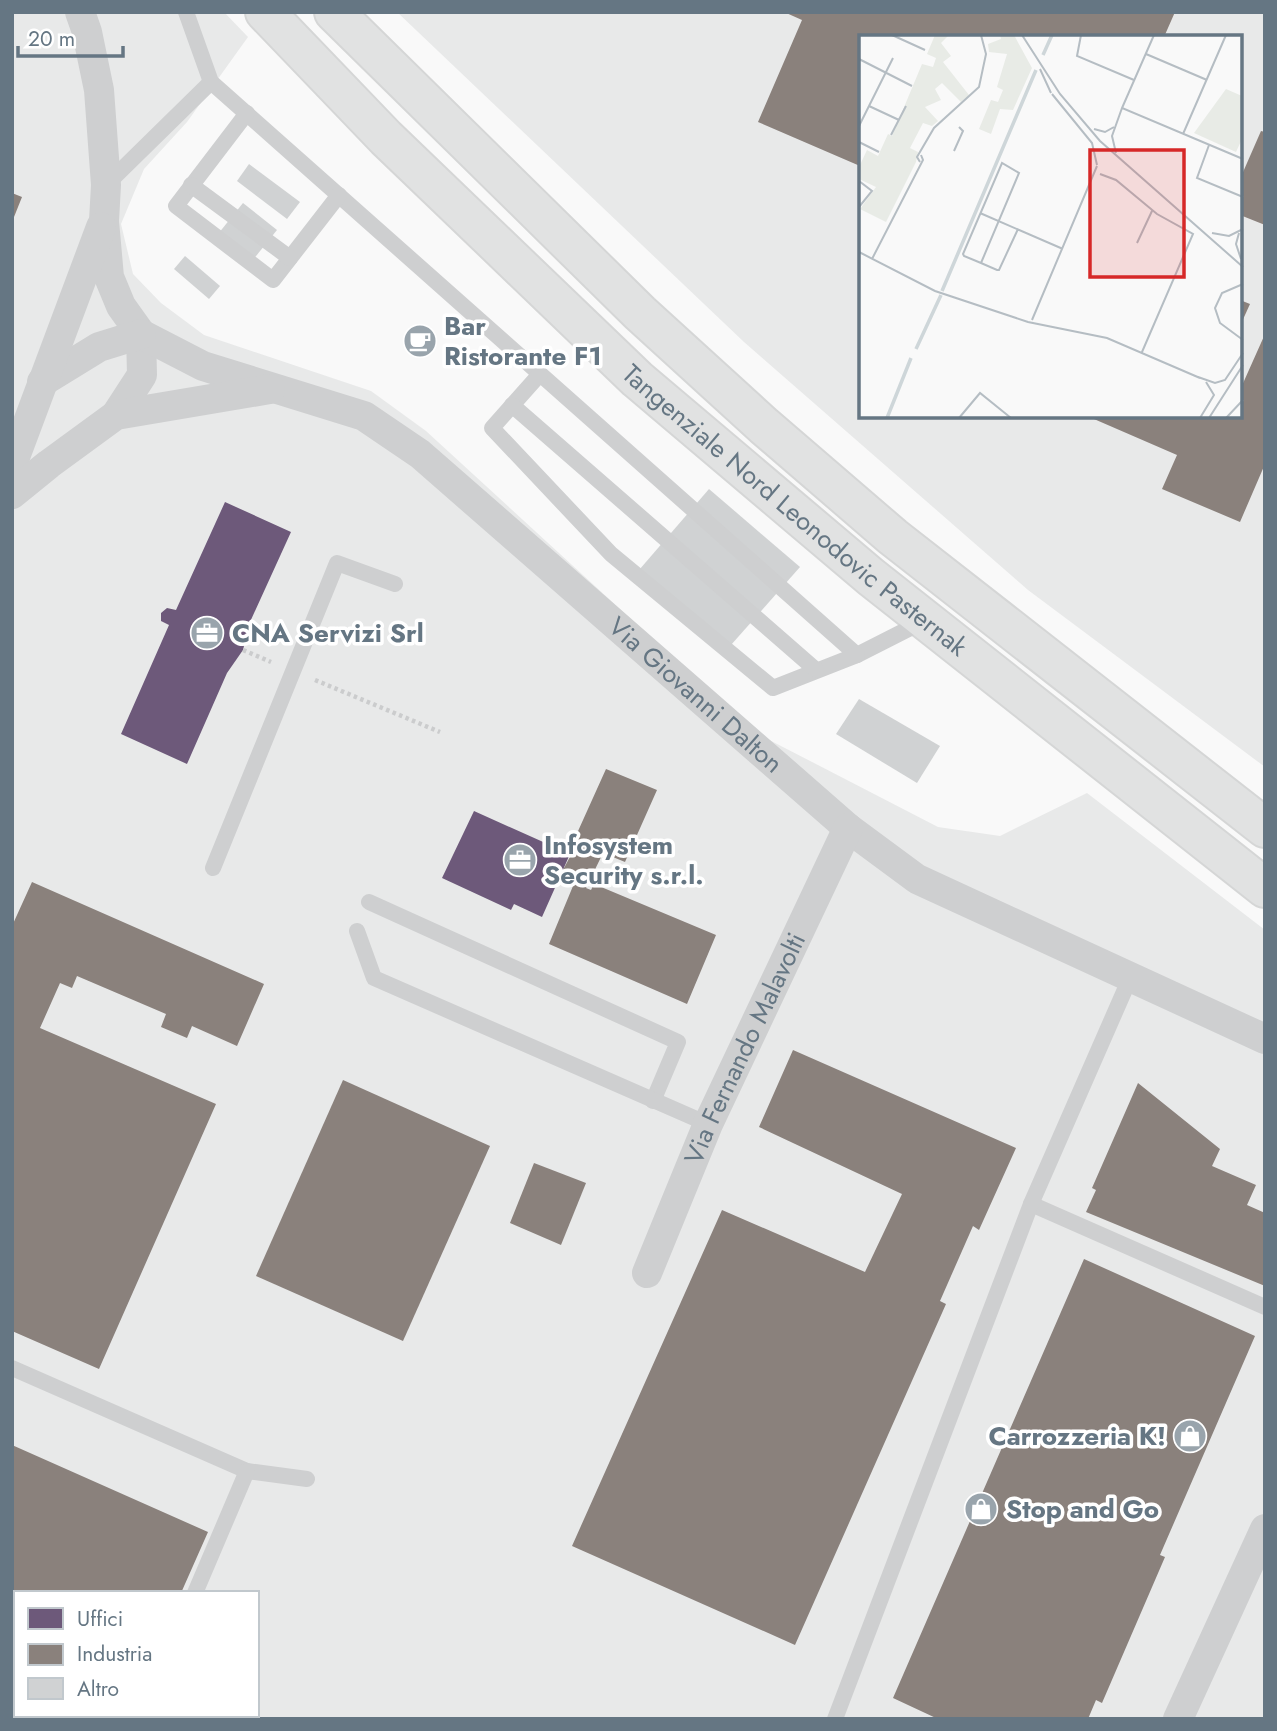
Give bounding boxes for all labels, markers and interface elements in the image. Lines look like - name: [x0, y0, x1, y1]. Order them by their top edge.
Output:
- scale bar: [18, 14, 122, 58]
- text: 20 m: [28, 24, 75, 54]
- inset map: [859, 35, 1242, 418]
- place label: Bar Ristorante F1: [444, 307, 602, 375]
- cafe icon: Bar Ristorante F1: [401, 322, 439, 360]
- street label: Tangenziale Nord Leonodovic Pasternak: [614, 356, 976, 666]
- street label: Via Giovanni Dalton: [600, 608, 791, 782]
- office icon: CNA Servizi Srl: [188, 614, 226, 652]
- place label: CNA Servizi Srl: [232, 614, 424, 652]
- place label: Infosystem Security s.r.l.: [544, 826, 704, 894]
- office icon: Infosystem Security s.r.l.: [501, 841, 539, 879]
- street label: Via Fernando Malavolti: [675, 926, 815, 1170]
- place label: Carrozzeria K!: [989, 1417, 1166, 1455]
- shop icon: Carrozzeria K!: [1171, 1417, 1209, 1455]
- shop icon: Stop and Go: [962, 1490, 1000, 1528]
- place label: Stop and Go: [1006, 1490, 1159, 1528]
- legend: [14, 1591, 259, 1717]
- text: Uffici: [77, 1604, 123, 1634]
- text: Industria: [77, 1639, 152, 1669]
- text: Altro: [77, 1674, 119, 1704]

